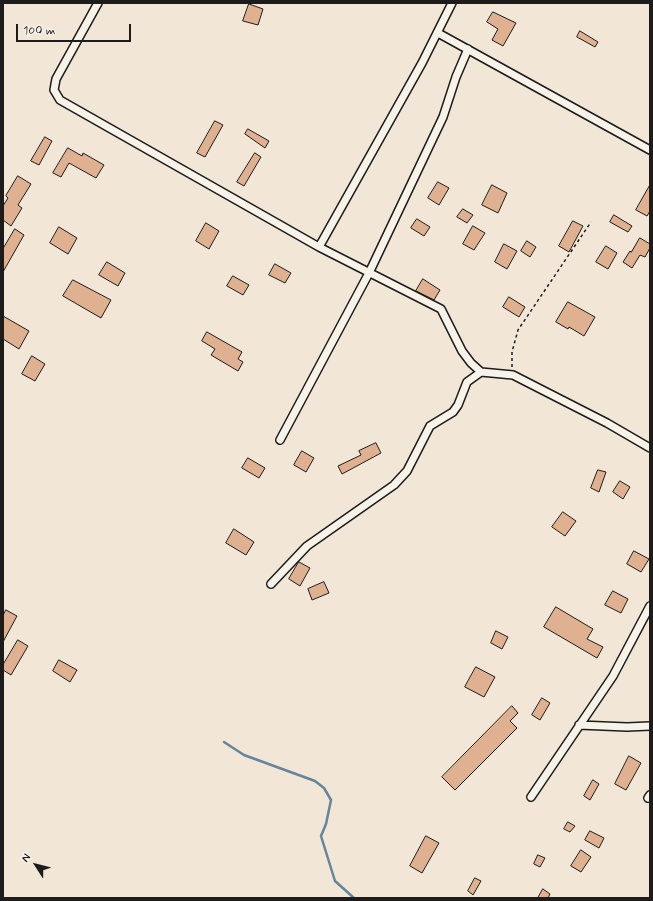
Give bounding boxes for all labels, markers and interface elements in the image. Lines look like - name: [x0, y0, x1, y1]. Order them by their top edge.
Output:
- scale bar: [18, 16, 133, 42]
- text: 100 m: [23, 23, 55, 39]
- north arrow: [16, 845, 56, 885]
- text: N: [18, 851, 34, 865]

